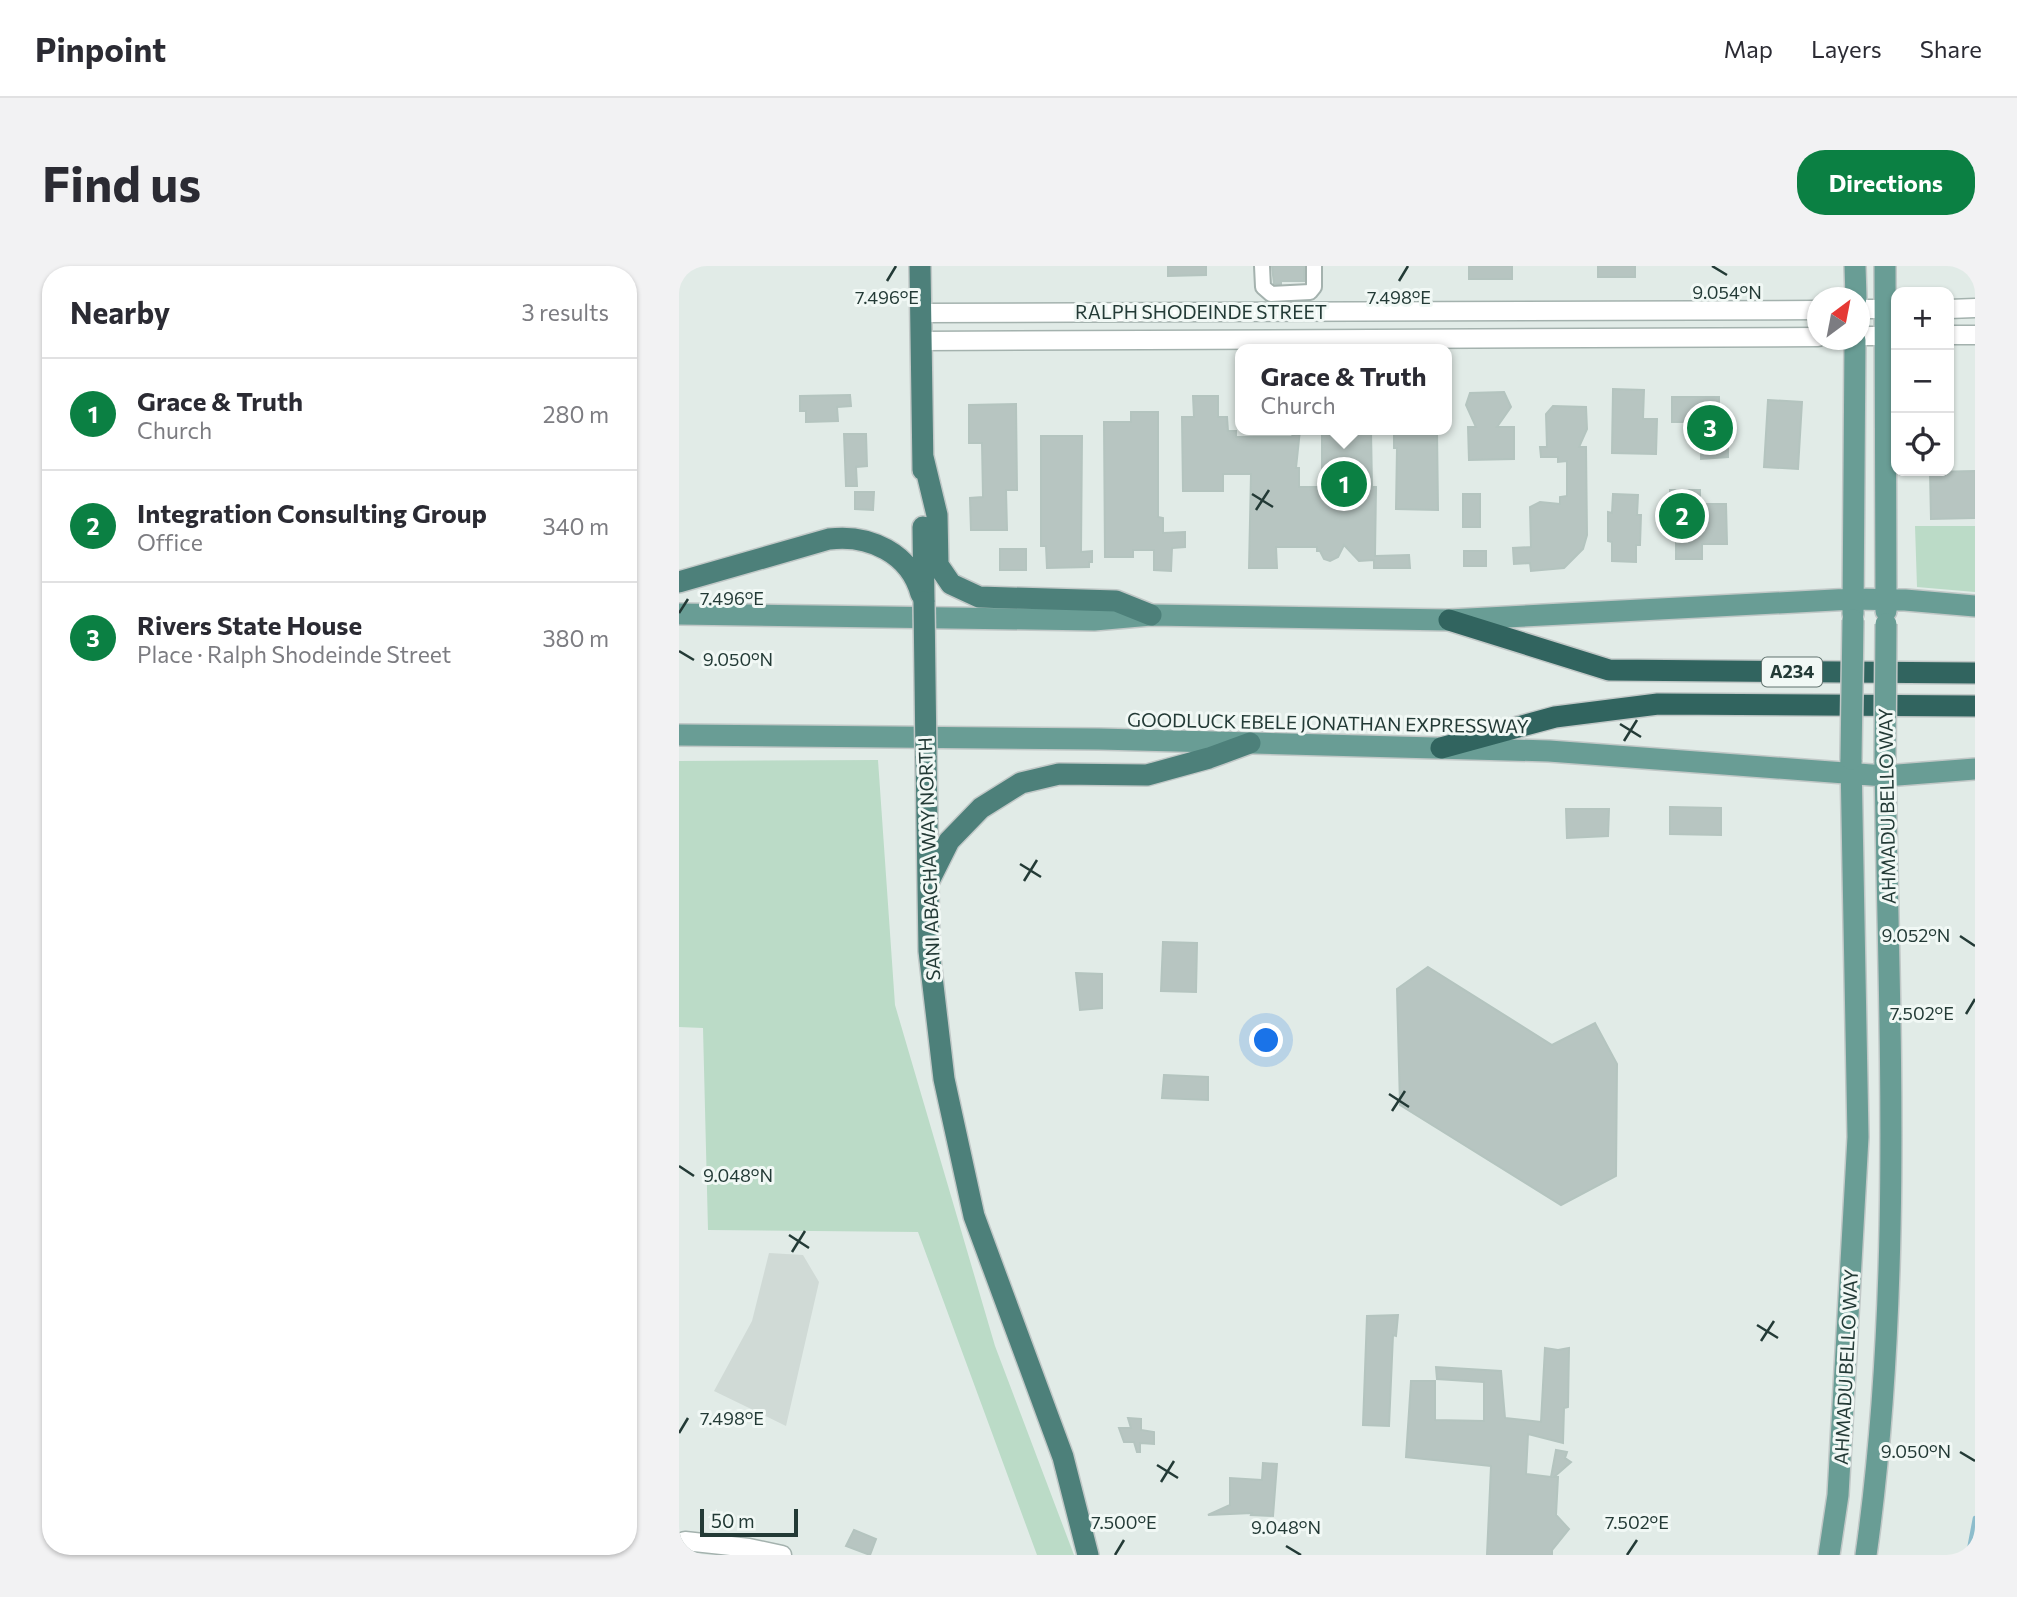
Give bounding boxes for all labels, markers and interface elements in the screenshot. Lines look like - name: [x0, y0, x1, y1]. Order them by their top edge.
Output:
- text: Pinpoint: [35, 28, 166, 69]
- text: Map: [1724, 34, 1773, 63]
- text: Layers: [1811, 34, 1882, 63]
- text: Share: [1920, 34, 1982, 63]
- button: Directions: [1797, 150, 1975, 215]
- text: Find us: [42, 152, 201, 212]
- text: 9.054°N: [1692, 281, 1762, 303]
- text: 7.496°E: [855, 286, 919, 308]
- text: 7.498°E: [1367, 286, 1431, 308]
- north arrow: [1807, 287, 1870, 350]
- map controls: [1891, 287, 1954, 476]
- button: +: [1891, 287, 1954, 350]
- text: Nearby: [70, 293, 170, 330]
- text: 3 results: [522, 298, 609, 326]
- street label: RALPH SHODEINDE STREET: [1075, 300, 1327, 323]
- popup: [1235, 344, 1452, 435]
- button: −: [1891, 350, 1954, 413]
- text: Grace & Truth: [1261, 360, 1426, 391]
- text: Grace & Truth: [137, 385, 303, 416]
- text: Church: [1261, 391, 1336, 419]
- text: 1: [88, 400, 98, 428]
- text: 280 m: [543, 400, 609, 428]
- pin: 3: [1687, 402, 1733, 454]
- button: locate: [1891, 413, 1954, 476]
- text: Church: [137, 416, 212, 444]
- pin: 1: [1321, 458, 1367, 510]
- pin: 2: [1659, 490, 1705, 542]
- text: Integration Consulting Group: [137, 497, 487, 528]
- text: 2: [86, 512, 100, 540]
- text: 340 m: [543, 512, 609, 540]
- text: Office: [137, 528, 203, 556]
- text: 7.496°E: [700, 587, 764, 609]
- text: Rivers State House: [137, 609, 362, 640]
- text: 3: [86, 624, 100, 652]
- text: 380 m: [542, 624, 609, 652]
- text: Place · Ralph Shodeinde Street: [137, 640, 451, 668]
- text: 9.050°N: [703, 648, 773, 670]
- road number: A234: [1762, 658, 1822, 686]
- street label: GOODLUCK EBELE JONATHAN EXPRESSWAY: [1127, 707, 1529, 738]
- street label: AHMADU BELLO WAY: [1873, 708, 1900, 904]
- street label: SANI ABACHA WAY NORTH: [913, 737, 944, 981]
- text: 9.052°N: [1882, 924, 1950, 946]
- text: 7.502°E: [1890, 1002, 1954, 1024]
- your location: [1249, 1023, 1283, 1057]
- text: 9.048°N: [703, 1164, 773, 1186]
- street label: AHMADU BELLO WAY: [1829, 1268, 1862, 1465]
- text: 7.498°E: [700, 1407, 764, 1429]
- text: 9.050°N: [1881, 1440, 1951, 1462]
- scale bar: [700, 1506, 798, 1538]
- text: 50 m: [711, 1509, 755, 1532]
- text: 7.500°E: [1091, 1511, 1157, 1533]
- text: 7.502°E: [1605, 1511, 1669, 1533]
- text: 9.048°N: [1251, 1516, 1321, 1538]

